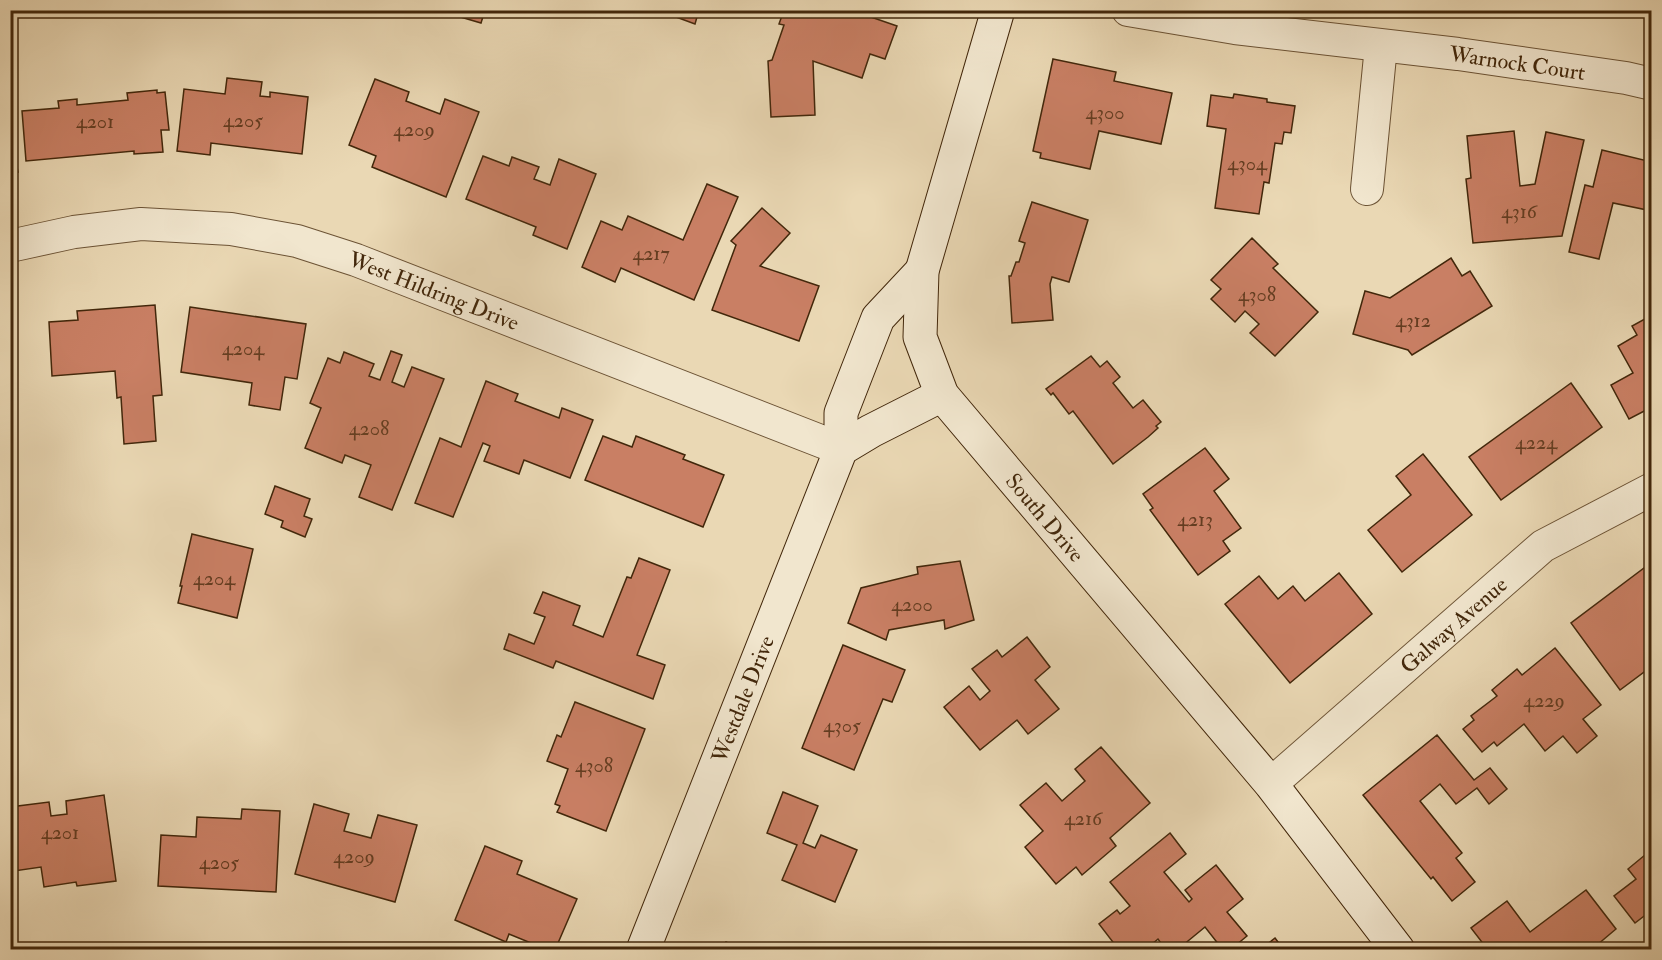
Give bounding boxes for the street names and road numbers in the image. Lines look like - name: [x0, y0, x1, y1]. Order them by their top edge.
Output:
- street label: Warnock Court: [1446, 40, 1587, 87]
- street label: West Hildring Drive: [344, 245, 523, 337]
- street label: South Drive: [999, 468, 1090, 568]
- street label: Galway Avenue: [1394, 571, 1513, 680]
- street label: Westdale Drive: [705, 632, 781, 768]

